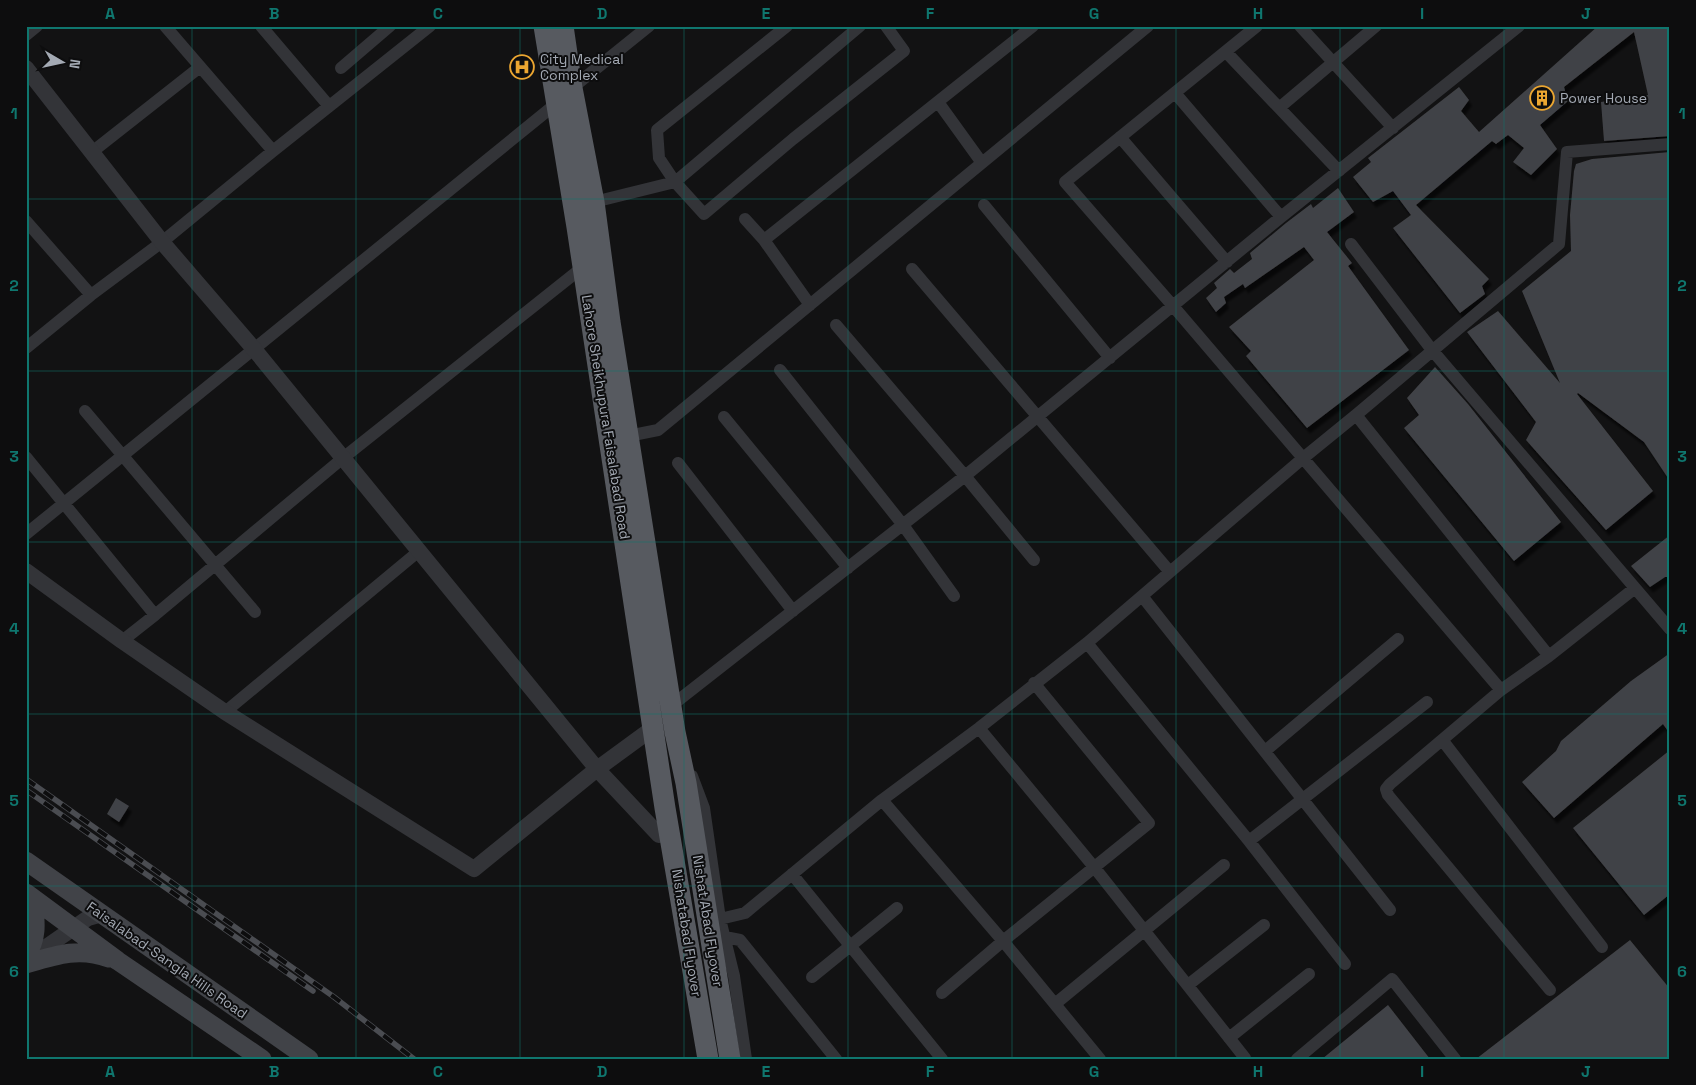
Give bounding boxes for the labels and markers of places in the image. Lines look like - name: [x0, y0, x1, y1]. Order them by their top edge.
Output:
- place label: City Medical Complex: [540, 50, 624, 84]
- hospital icon: City Medical Complex: [509, 54, 535, 80]
- building icon: Power House: [1529, 85, 1555, 111]
- place label: Power House: [1560, 89, 1647, 107]

